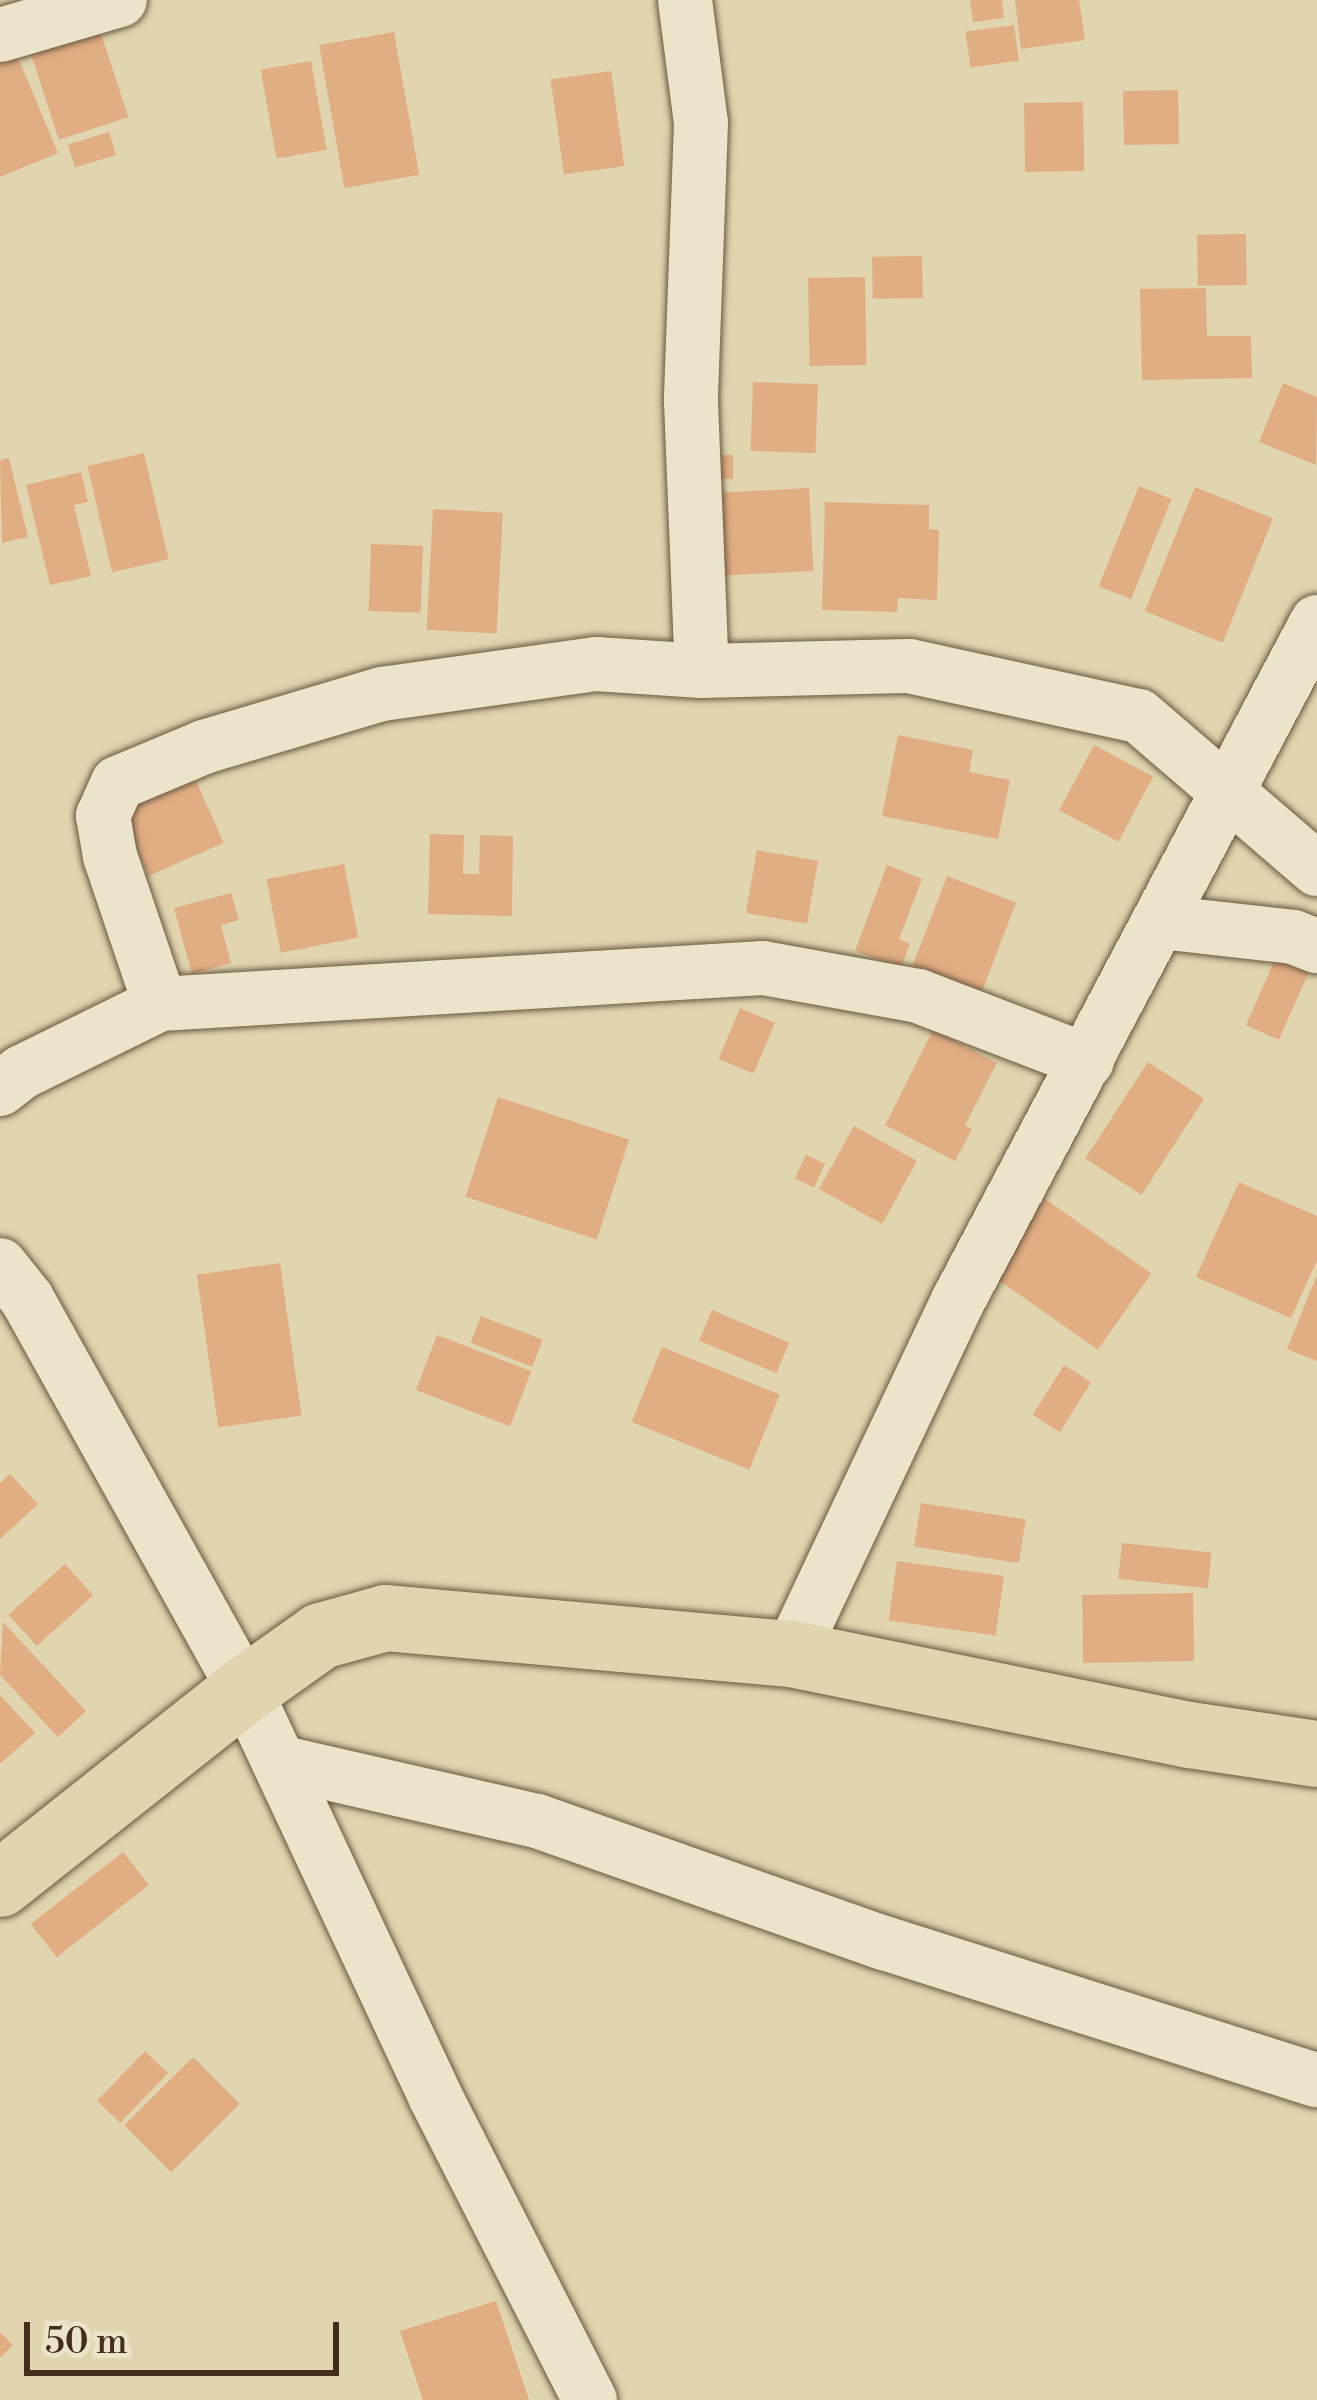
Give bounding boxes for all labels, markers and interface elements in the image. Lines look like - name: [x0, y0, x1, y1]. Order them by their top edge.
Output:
- scale bar: [30, 2298, 345, 2372]
- text: 50 m: [45, 2320, 128, 2365]

